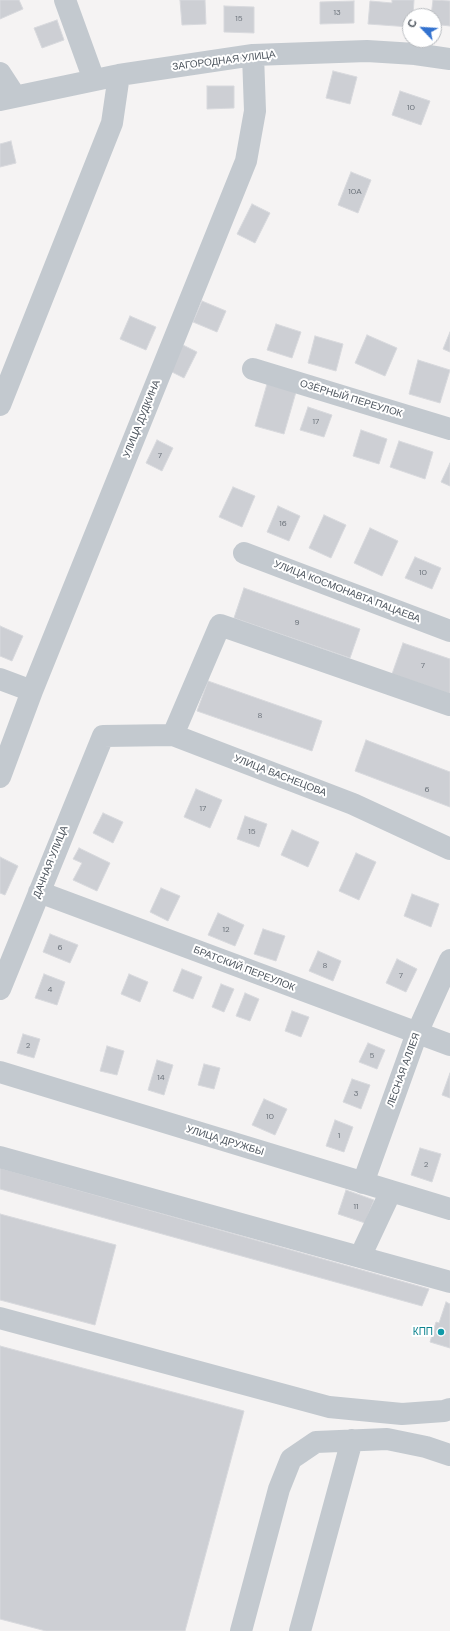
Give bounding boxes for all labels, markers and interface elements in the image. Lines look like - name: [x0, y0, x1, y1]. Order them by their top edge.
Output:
- house number: 13: [333, 8, 341, 18]
- north arrow: [402, 8, 442, 48]
- house number: 15: [235, 14, 243, 24]
- text: С: [404, 17, 420, 30]
- street label: ЗАГОРОДНАЯ УЛИЦА: [172, 49, 276, 73]
- house number: 10: [407, 103, 415, 113]
- house number: 10А: [348, 187, 362, 197]
- street label: УЛИЦА ДУДКИНА: [121, 378, 163, 460]
- street label: ОЗЁРНЫЙ ПЕРЕУЛОК: [298, 378, 404, 420]
- house number: 17: [313, 417, 319, 427]
- house number: 7: [158, 451, 162, 461]
- house number: 16: [279, 519, 287, 529]
- street label: УЛИЦА КОСМОНАВТА ПАЦАЕВА: [272, 558, 422, 626]
- house number: 10: [419, 568, 427, 578]
- house number: 9: [294, 618, 300, 628]
- house number: 7: [421, 661, 425, 671]
- house number: 8: [258, 711, 262, 721]
- street label: УЛИЦА ВАСНЕЦОВА: [232, 753, 328, 799]
- house number: 6: [424, 785, 430, 795]
- house number: 17: [200, 804, 206, 814]
- street label: ДАЧНАЯ УЛИЦА: [31, 824, 71, 900]
- house number: 15: [248, 827, 256, 837]
- house number: 12: [222, 925, 230, 935]
- house number: 6: [57, 943, 63, 953]
- street label: БРАТСКИЙ ПЕРЕУЛОК: [191, 944, 297, 994]
- house number: 8: [323, 961, 327, 971]
- house number: 7: [399, 971, 403, 981]
- house number: 4: [48, 985, 52, 995]
- street label: ЛЕСНАЯ АЛЛЕЯ: [385, 1031, 423, 1109]
- house number: 2: [26, 1041, 30, 1051]
- house number: 5: [370, 1051, 374, 1061]
- house number: 14: [157, 1073, 165, 1083]
- house number: 3: [354, 1089, 358, 1099]
- house number: 10: [266, 1112, 274, 1122]
- street label: УЛИЦА ДРУЖБЫ: [185, 1123, 265, 1159]
- house number: 1: [338, 1131, 340, 1141]
- house number: 2: [424, 1160, 428, 1170]
- house number: 11: [354, 1202, 358, 1212]
- place label: КПП: [413, 1326, 433, 1338]
- marker: КПП: [436, 1327, 446, 1337]

